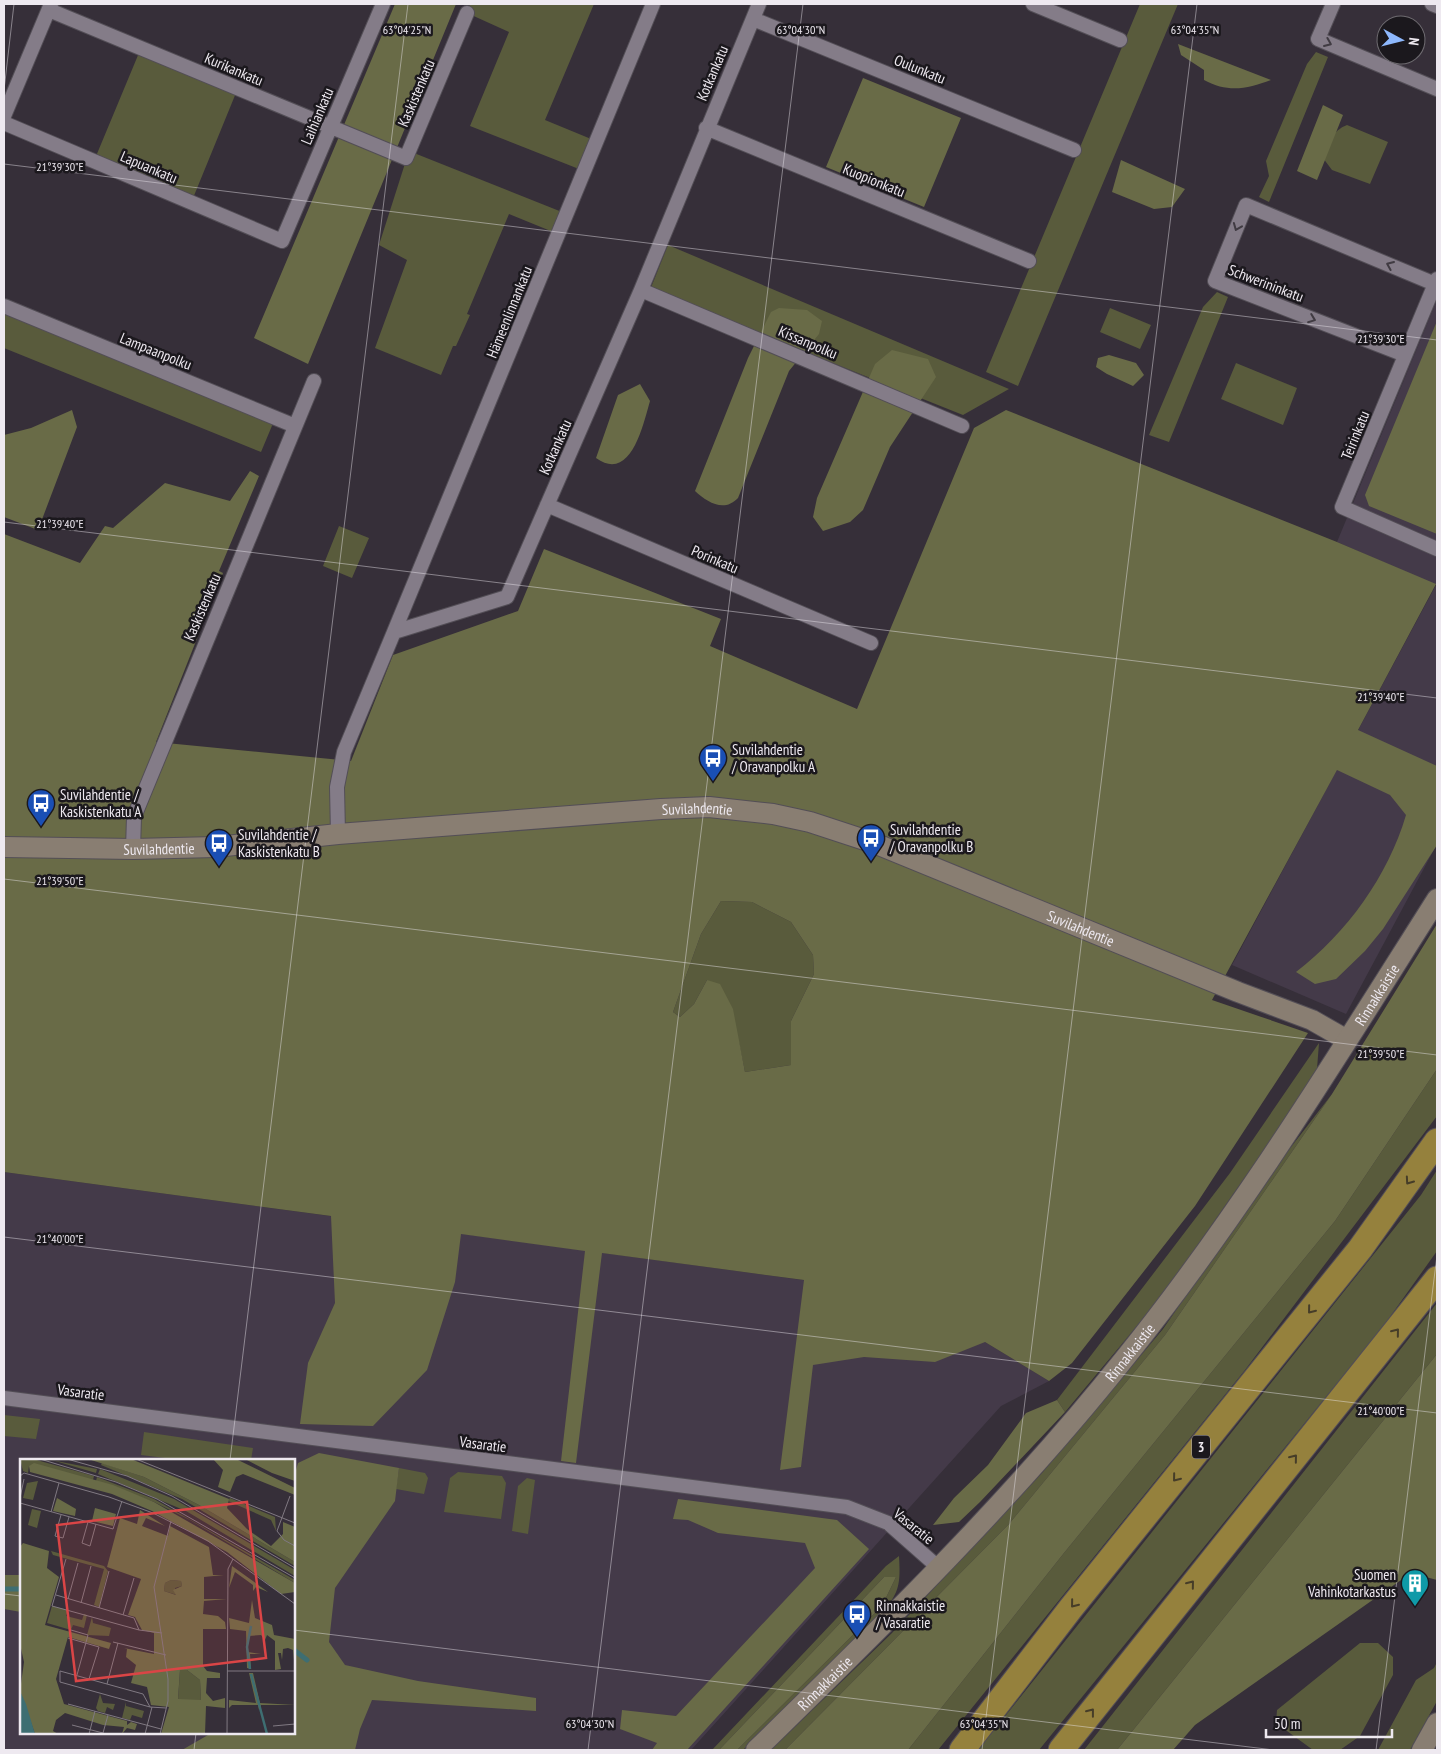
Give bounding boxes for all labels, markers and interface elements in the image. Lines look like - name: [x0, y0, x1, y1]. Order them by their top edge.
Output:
- north arrow: [1376, 15, 1426, 65]
- text: 63°04'25"N: [383, 22, 431, 37]
- text: 63°04'30"N: [777, 22, 825, 37]
- text: 63°04'35"N: [1171, 22, 1219, 37]
- one-way arrow: [1323, 37, 1332, 48]
- text: N: [1405, 37, 1423, 46]
- street label: Kotkankatu: [692, 42, 732, 104]
- street label: Kurikankatu: [202, 48, 266, 90]
- street label: Oulunkatu: [892, 50, 948, 88]
- street label: Kaskistenkatu: [393, 56, 439, 130]
- street label: Laihiankatu: [296, 85, 338, 147]
- street label: Lapuankatu: [118, 147, 180, 187]
- text: 21°39'30"E: [36, 159, 84, 174]
- street label: Kuopionkatu: [840, 159, 908, 201]
- one-way arrow: [1233, 222, 1244, 231]
- street label: Schwerininkatu: [1225, 260, 1307, 306]
- one-way arrow: [1386, 261, 1395, 272]
- street label: Hämeenlinnankatu: [482, 263, 536, 361]
- one-way arrow: [1307, 313, 1316, 323]
- street label: Kissanpolku: [776, 321, 840, 363]
- street label: Lampaanpolku: [117, 328, 195, 374]
- text: 21°39'30"E: [1357, 331, 1405, 346]
- street label: Teirinkatu: [1337, 408, 1373, 462]
- street label: Kotkankatu: [534, 417, 576, 477]
- text: 21°39'40"E: [36, 516, 84, 531]
- street label: Porinkatu: [689, 541, 741, 577]
- street label: Kaskistenkatu: [179, 570, 225, 644]
- text: 21°39'40"E: [1357, 689, 1405, 704]
- place label: Suvilahdentie / Oravanpolku A: [731, 740, 816, 776]
- bus stop icon: Suvilahdentie / Oravanpolku A: [698, 743, 728, 782]
- place label: Suvilahdentie / Kaskistenkatu A: [60, 785, 142, 821]
- bus stop icon: Suvilahdentie / Kaskistenkatu A: [26, 788, 56, 827]
- street label: Suvilahdentie: [661, 797, 734, 819]
- place label: Suvilahdentie / Oravanpolku B: [889, 820, 973, 856]
- bus stop icon: Suvilahdentie / Oravanpolku B: [856, 823, 886, 862]
- place label: Suvilahdentie / Kaskistenkatu B: [238, 825, 320, 861]
- bus stop icon: Suvilahdentie / Kaskistenkatu B: [204, 828, 234, 867]
- street label: Suvilahdentie: [123, 838, 195, 859]
- text: 21°39'50"E: [36, 873, 84, 888]
- street label: Suvilahdentie: [1045, 905, 1117, 950]
- street label: Rinnakkaistie: [1350, 960, 1403, 1029]
- text: 21°39'50"E: [1357, 1046, 1405, 1061]
- one-way arrow: [1406, 1175, 1415, 1184]
- text: 21°40'00"E: [36, 1231, 84, 1246]
- one-way arrow: [1309, 1304, 1317, 1313]
- street label: Rinnakkaistie: [1100, 1319, 1158, 1385]
- one-way arrow: [1390, 1329, 1398, 1338]
- street label: Vasaratie: [55, 1380, 106, 1404]
- text: 21°40'00"E: [1357, 1403, 1405, 1418]
- street label: Vasaratie: [457, 1432, 508, 1456]
- road number: 3: [1192, 1435, 1210, 1458]
- one-way arrow: [1288, 1455, 1296, 1464]
- inset map: [20, 1459, 295, 1734]
- one-way arrow: [1173, 1472, 1182, 1481]
- street label: Vasaratie: [889, 1503, 938, 1548]
- place label: Suomen Vahinkotarkastus: [1307, 1565, 1396, 1601]
- building icon: Suomen Vahinkotarkastus: [1400, 1568, 1430, 1607]
- one-way arrow: [1186, 1581, 1195, 1590]
- place label: Rinnakkaistie / Vasaratie: [875, 1596, 945, 1632]
- one-way arrow: [1072, 1598, 1080, 1607]
- bus stop icon: Rinnakkaistie / Vasaratie: [842, 1599, 872, 1638]
- street label: Rinnakkaistie: [793, 1652, 856, 1714]
- scale bar: [1266, 1706, 1392, 1738]
- one-way arrow: [1085, 1709, 1093, 1718]
- text: 50 m: [1274, 1714, 1300, 1733]
- text: 63°04'30"N: [566, 1716, 614, 1731]
- text: 63°04'35"N: [960, 1716, 1008, 1731]

